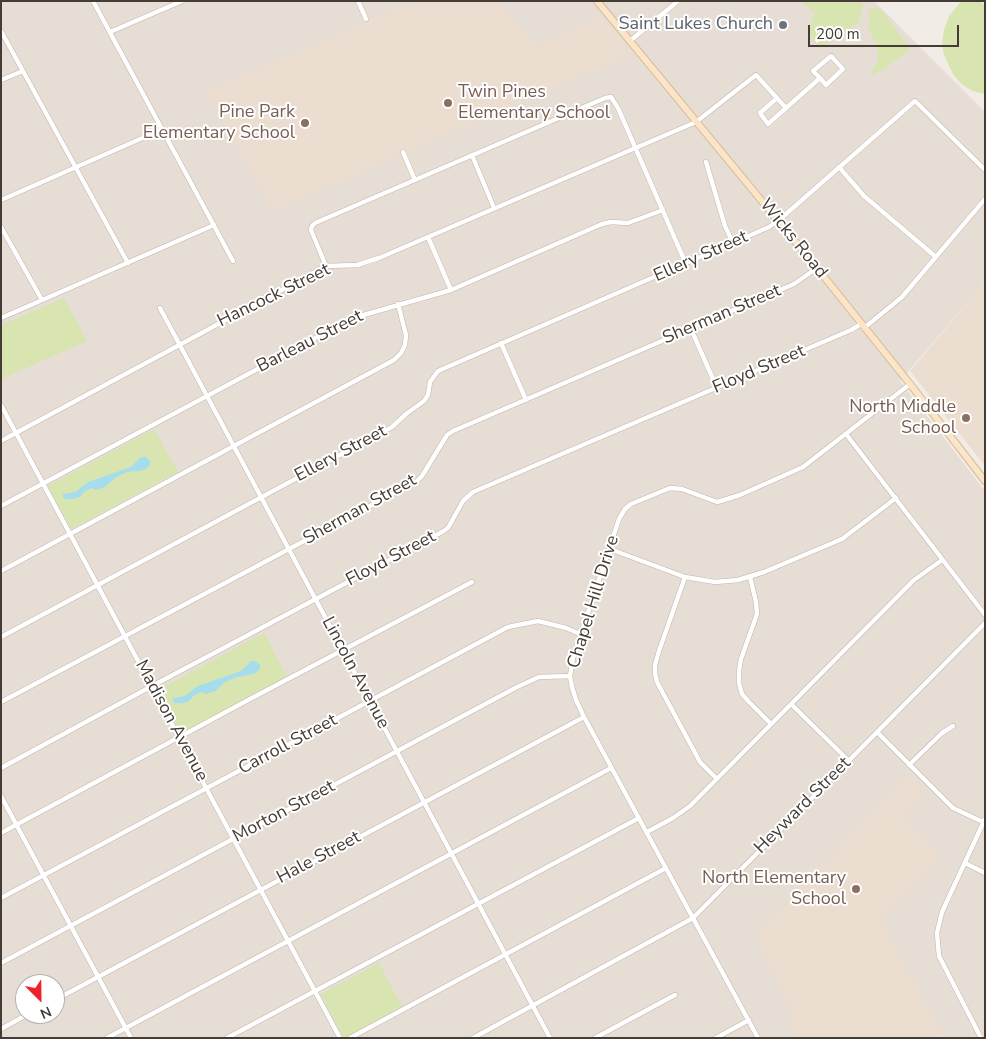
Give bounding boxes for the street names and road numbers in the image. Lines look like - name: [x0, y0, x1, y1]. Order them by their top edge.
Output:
- street label: Wicks Road: [754, 195, 832, 283]
- street label: Ellery Street: [651, 227, 751, 287]
- street label: Hancock Street: [214, 259, 334, 333]
- street label: Sherman Street: [660, 280, 784, 350]
- street label: Barleau Street: [253, 306, 367, 378]
- street label: Floyd Street: [710, 341, 808, 399]
- street label: Ellery Street: [292, 421, 390, 487]
- street label: Sherman Street: [300, 470, 420, 550]
- street label: Floyd Street: [343, 526, 439, 592]
- street label: Chapel Hill Drive: [564, 533, 624, 671]
- street label: Lincoln Avenue: [316, 613, 394, 733]
- street label: Madison Avenue: [130, 657, 212, 785]
- street label: Carroll Street: [235, 710, 341, 780]
- street label: Heyward Street: [750, 753, 856, 859]
- street label: Morton Street: [229, 776, 339, 848]
- street label: Hale Street: [273, 827, 365, 889]

